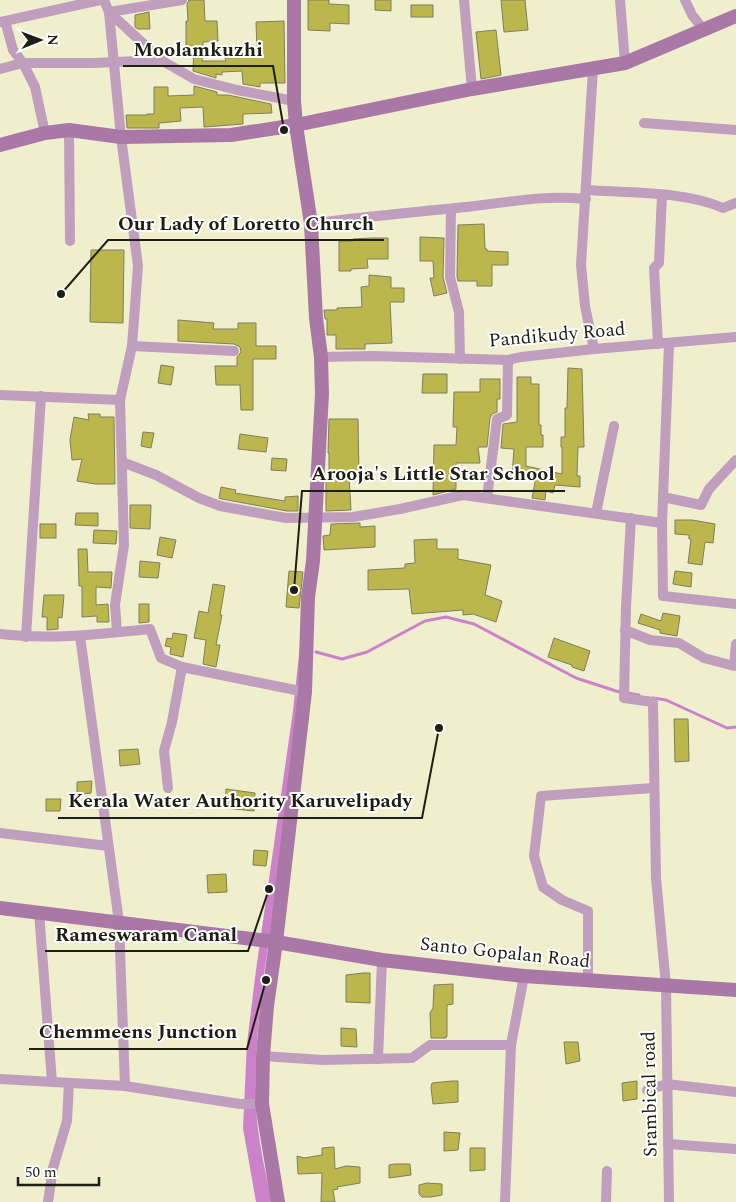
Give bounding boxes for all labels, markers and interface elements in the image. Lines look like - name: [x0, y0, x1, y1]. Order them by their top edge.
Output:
- north arrow: [15, 15, 65, 65]
- callout: Moolamkuzhi: [123, 31, 273, 66]
- text: N: [42, 34, 63, 46]
- text: Moolamkuzhi: [133, 35, 263, 65]
- callout: Our Lady of Loretto Church: [108, 205, 384, 240]
- text: Our Lady of Loretto Church: [118, 209, 374, 239]
- street label: Pandikudy Road: [487, 315, 627, 355]
- callout: Arooja's Little Star School: [302, 456, 565, 491]
- text: Arooja's Little Star School: [311, 459, 555, 489]
- callout: Kerala Water Authority Karuvelipady: [58, 783, 422, 818]
- text: Kerala Water Authority Karuvelipady: [68, 786, 414, 816]
- callout: Rameswaram Canal: [45, 916, 248, 951]
- text: Rameswaram Canal: [55, 920, 237, 950]
- street label: Santo Gopalan Road: [418, 930, 592, 976]
- callout: Chemmeens Junction: [29, 1014, 247, 1049]
- text: Chemmeens Junction: [39, 1017, 237, 1047]
- street label: Srambical road: [634, 1031, 666, 1157]
- scale bar: [18, 1154, 99, 1186]
- text: 50 m: [25, 1161, 57, 1184]

